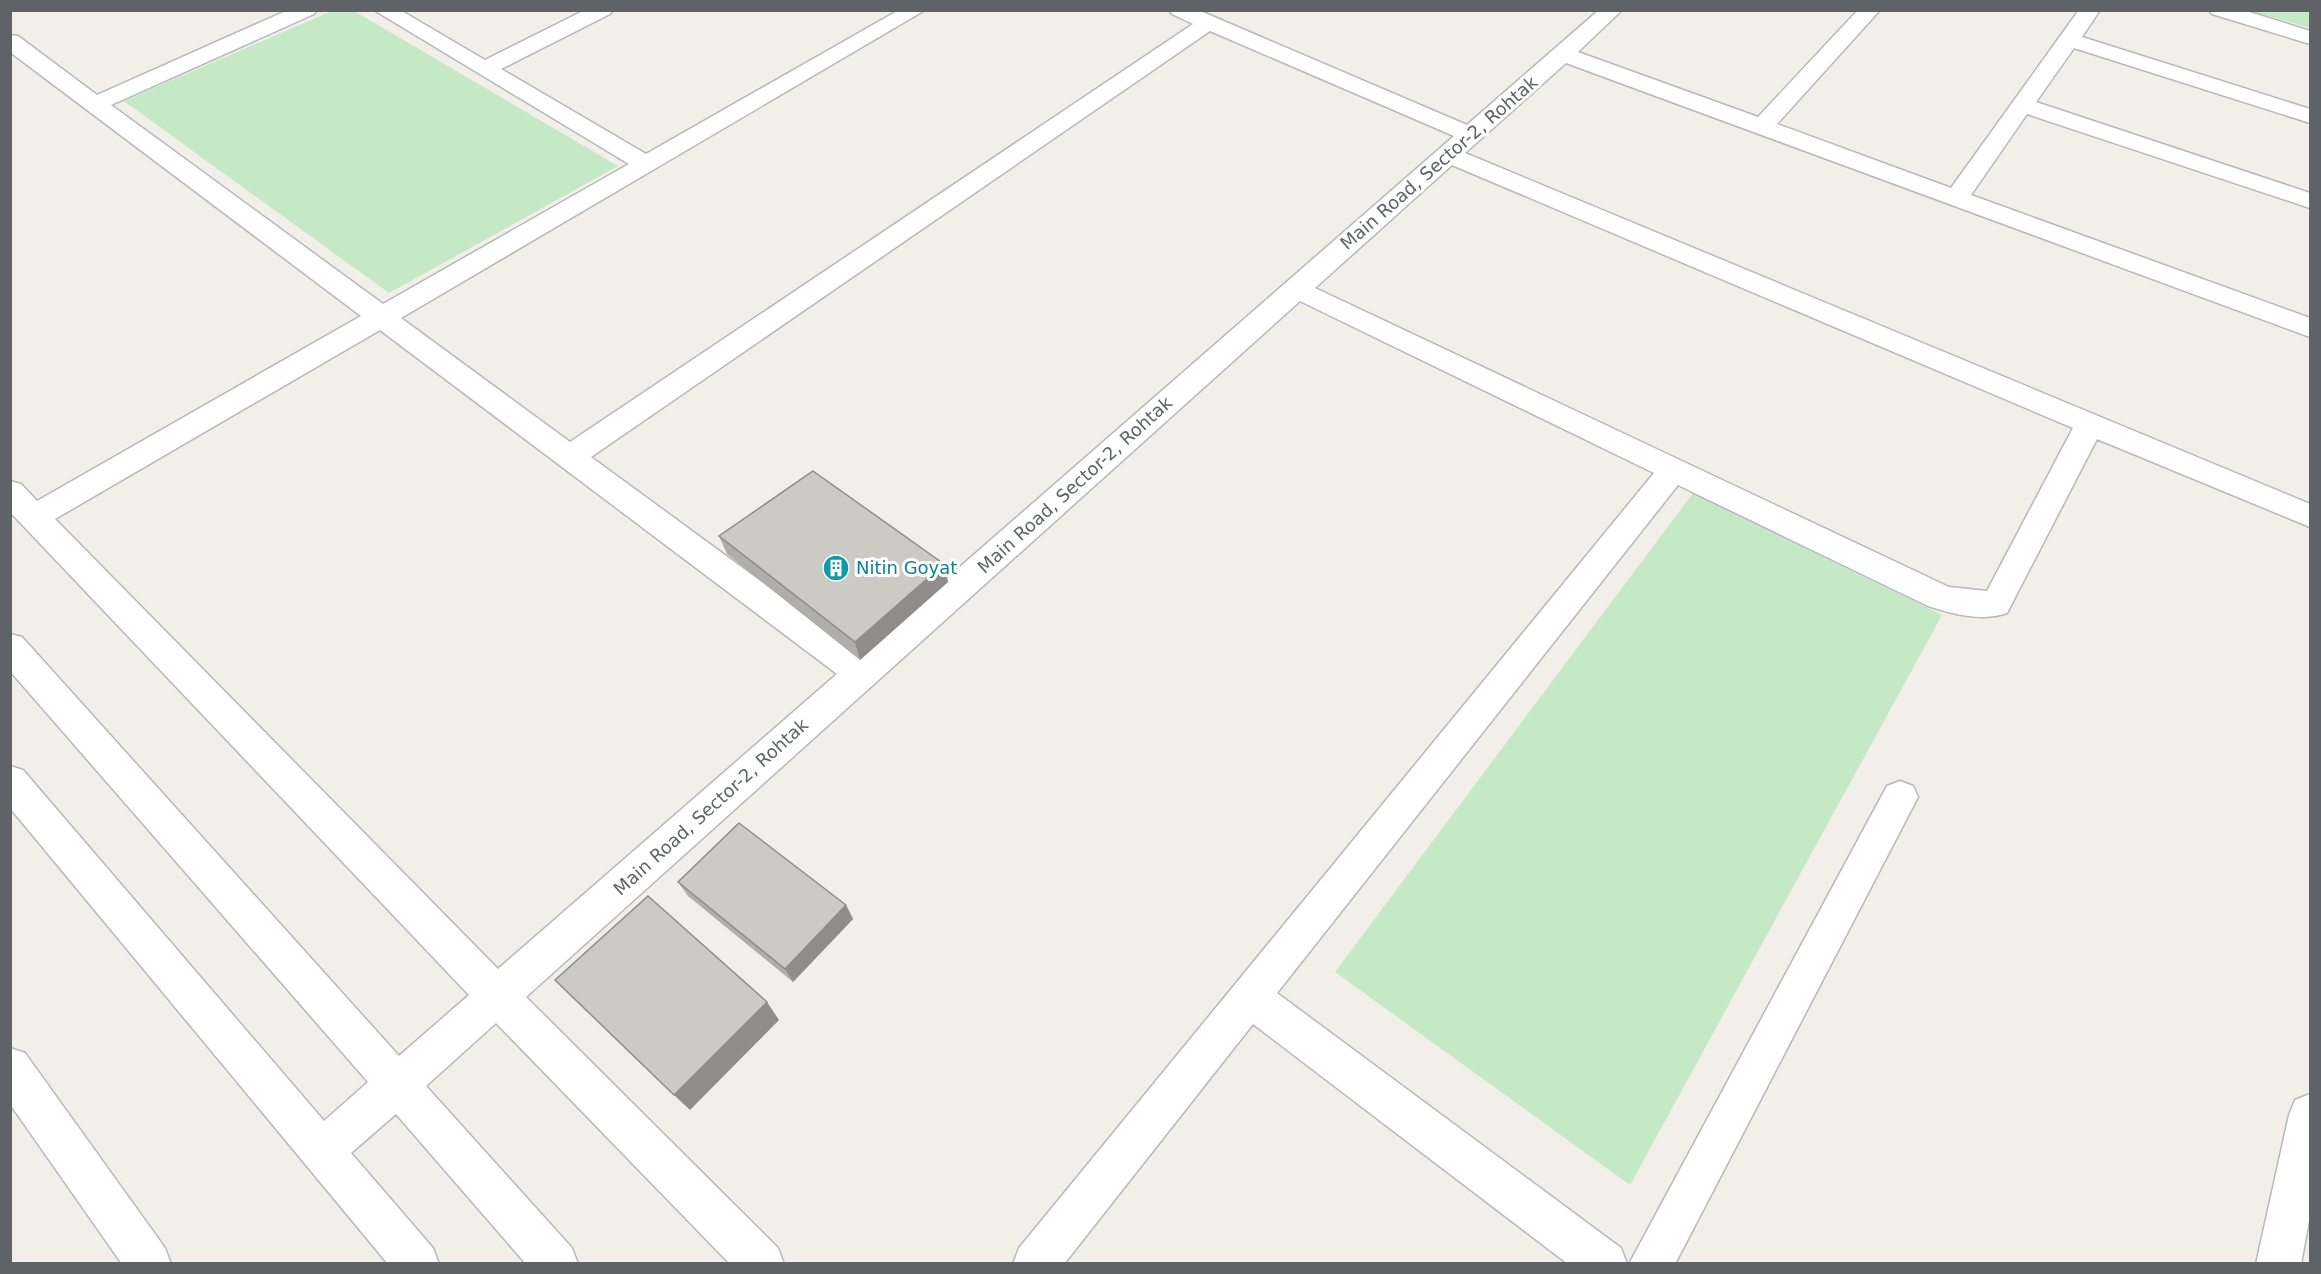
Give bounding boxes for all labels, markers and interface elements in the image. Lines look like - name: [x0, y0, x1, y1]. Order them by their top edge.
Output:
- street label: Main Road, Sector-2, Rohtak: [1336, 71, 1542, 254]
- street label: Main Road, Sector-2, Rohtak: [973, 391, 1177, 577]
- building icon: Nitin Goyat: [821, 553, 851, 583]
- place label: Nitin Goyat: [856, 557, 957, 578]
- street label: Main Road, Sector-2, Rohtak: [609, 713, 813, 899]

